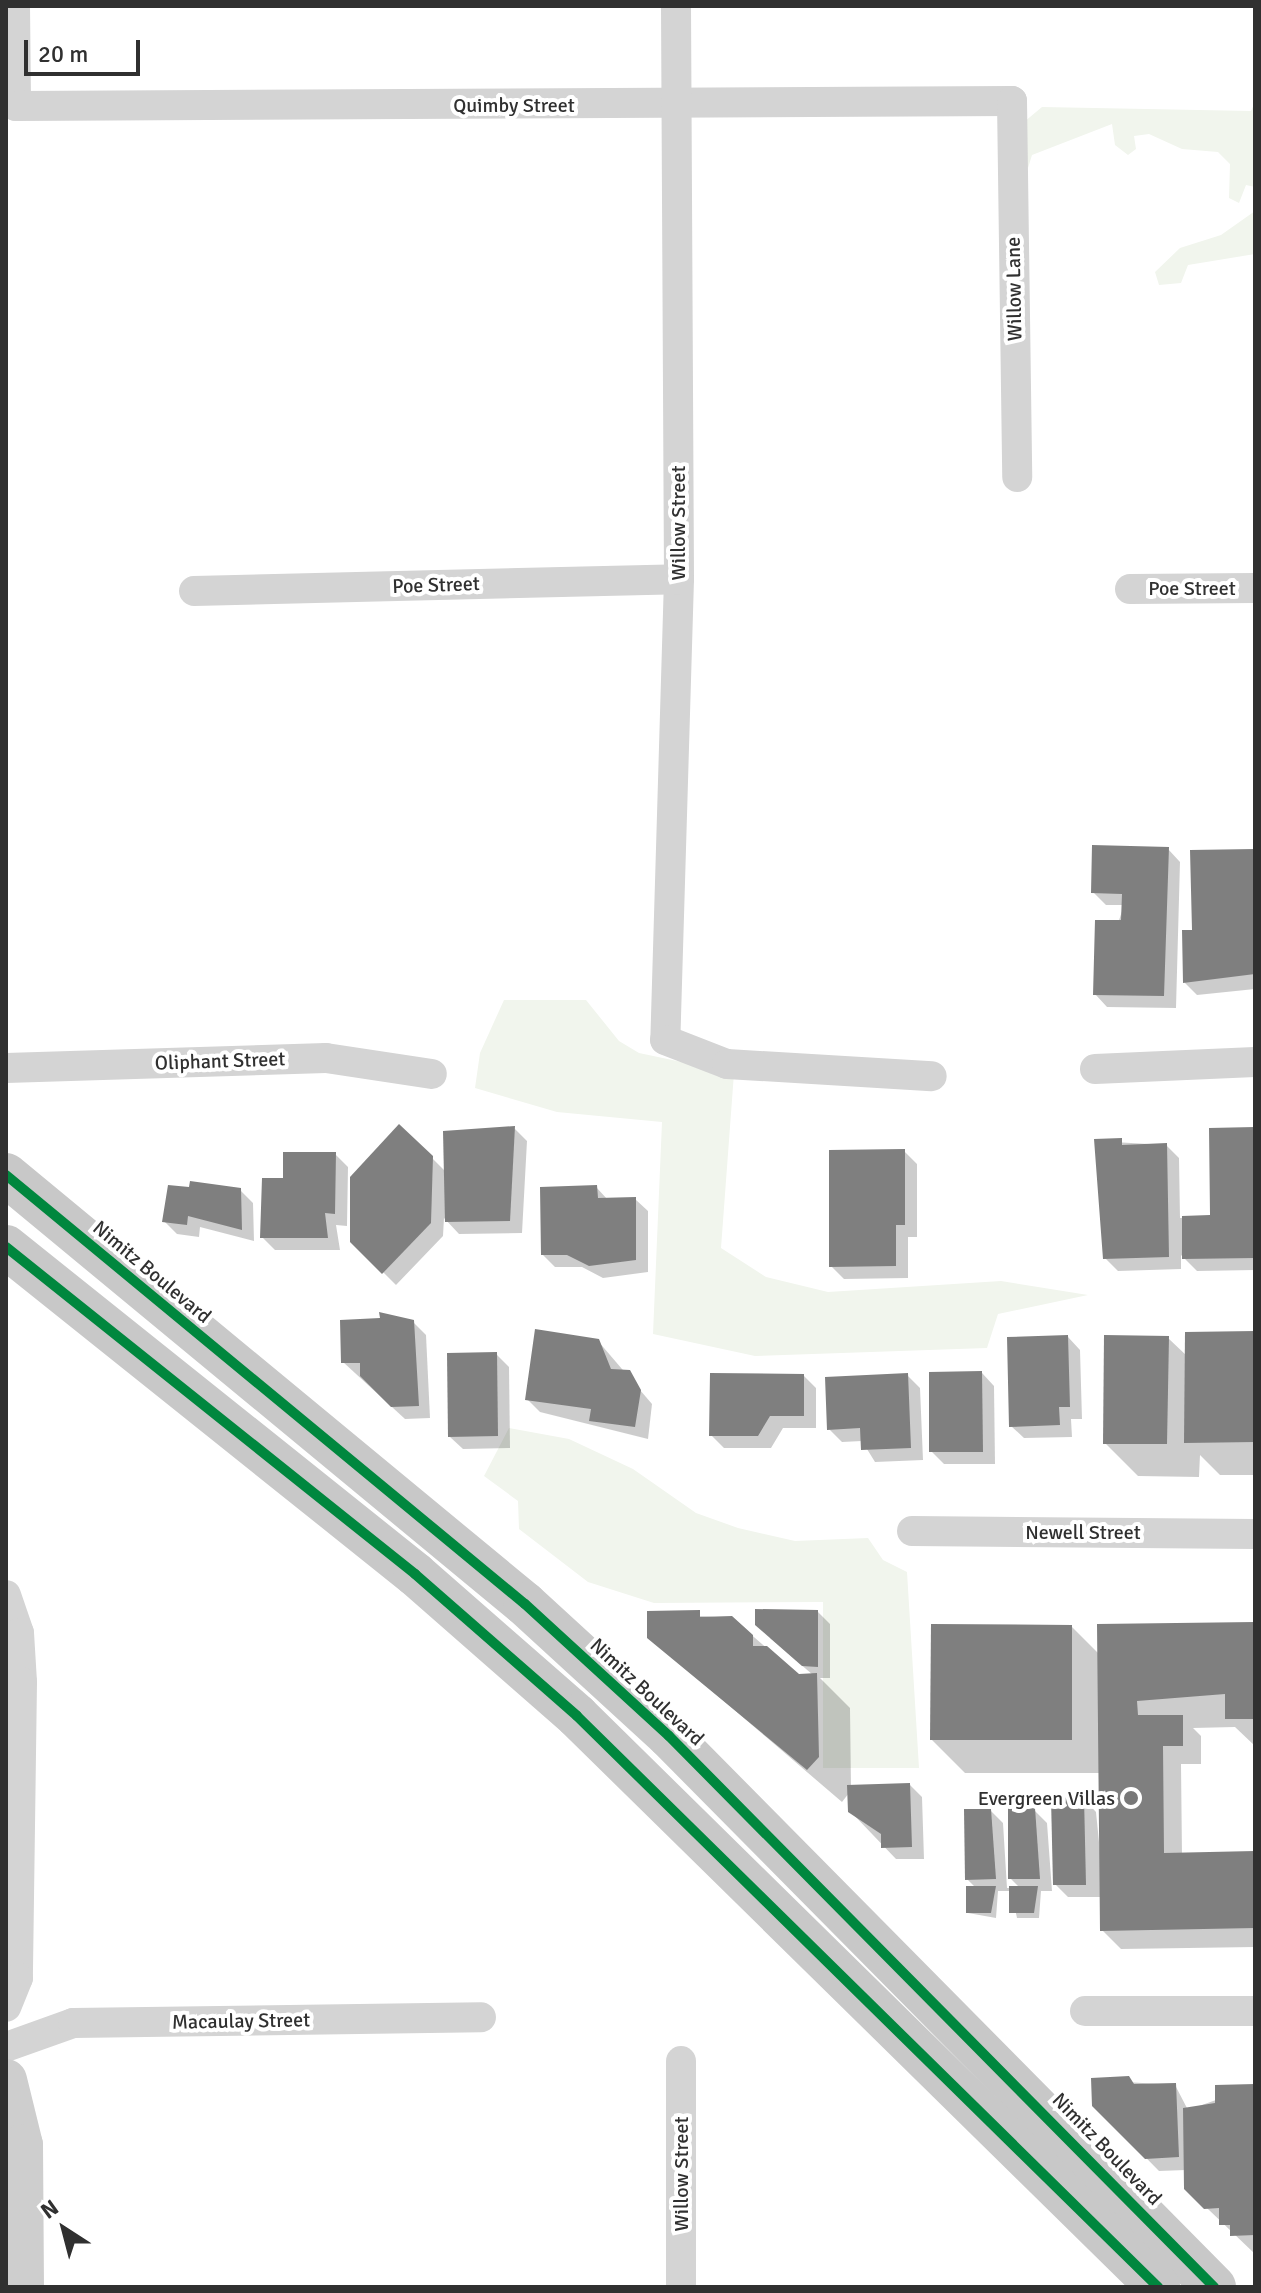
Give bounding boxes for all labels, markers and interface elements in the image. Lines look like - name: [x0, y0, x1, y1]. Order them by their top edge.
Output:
- scale bar: [28, 24, 144, 74]
- text: 20 m: [38, 39, 88, 69]
- street label: Quimby Street: [453, 93, 575, 117]
- street label: Willow Lane: [1001, 237, 1027, 341]
- street label: Willow Street: [666, 466, 690, 580]
- street label: Poe Street: [392, 571, 480, 599]
- street label: Poe Street: [1148, 576, 1236, 600]
- street label: Oliphant Street: [154, 1047, 286, 1075]
- street label: Nimitz Boulevard: [88, 1216, 216, 1328]
- street label: Newell Street: [1025, 1520, 1141, 1544]
- street label: Nimitz Boulevard: [585, 1633, 709, 1751]
- place label: Evergreen Villas: [978, 1786, 1115, 1810]
- marker: Evergreen Villas: [1122, 1789, 1140, 1807]
- street label: Macaulay Street: [172, 2008, 310, 2034]
- street label: Nimitz Boulevard: [1047, 2088, 1167, 2210]
- street label: Willow Street: [669, 2117, 693, 2231]
- north arrow: [24, 2189, 104, 2269]
- text: N: [35, 2194, 64, 2225]

